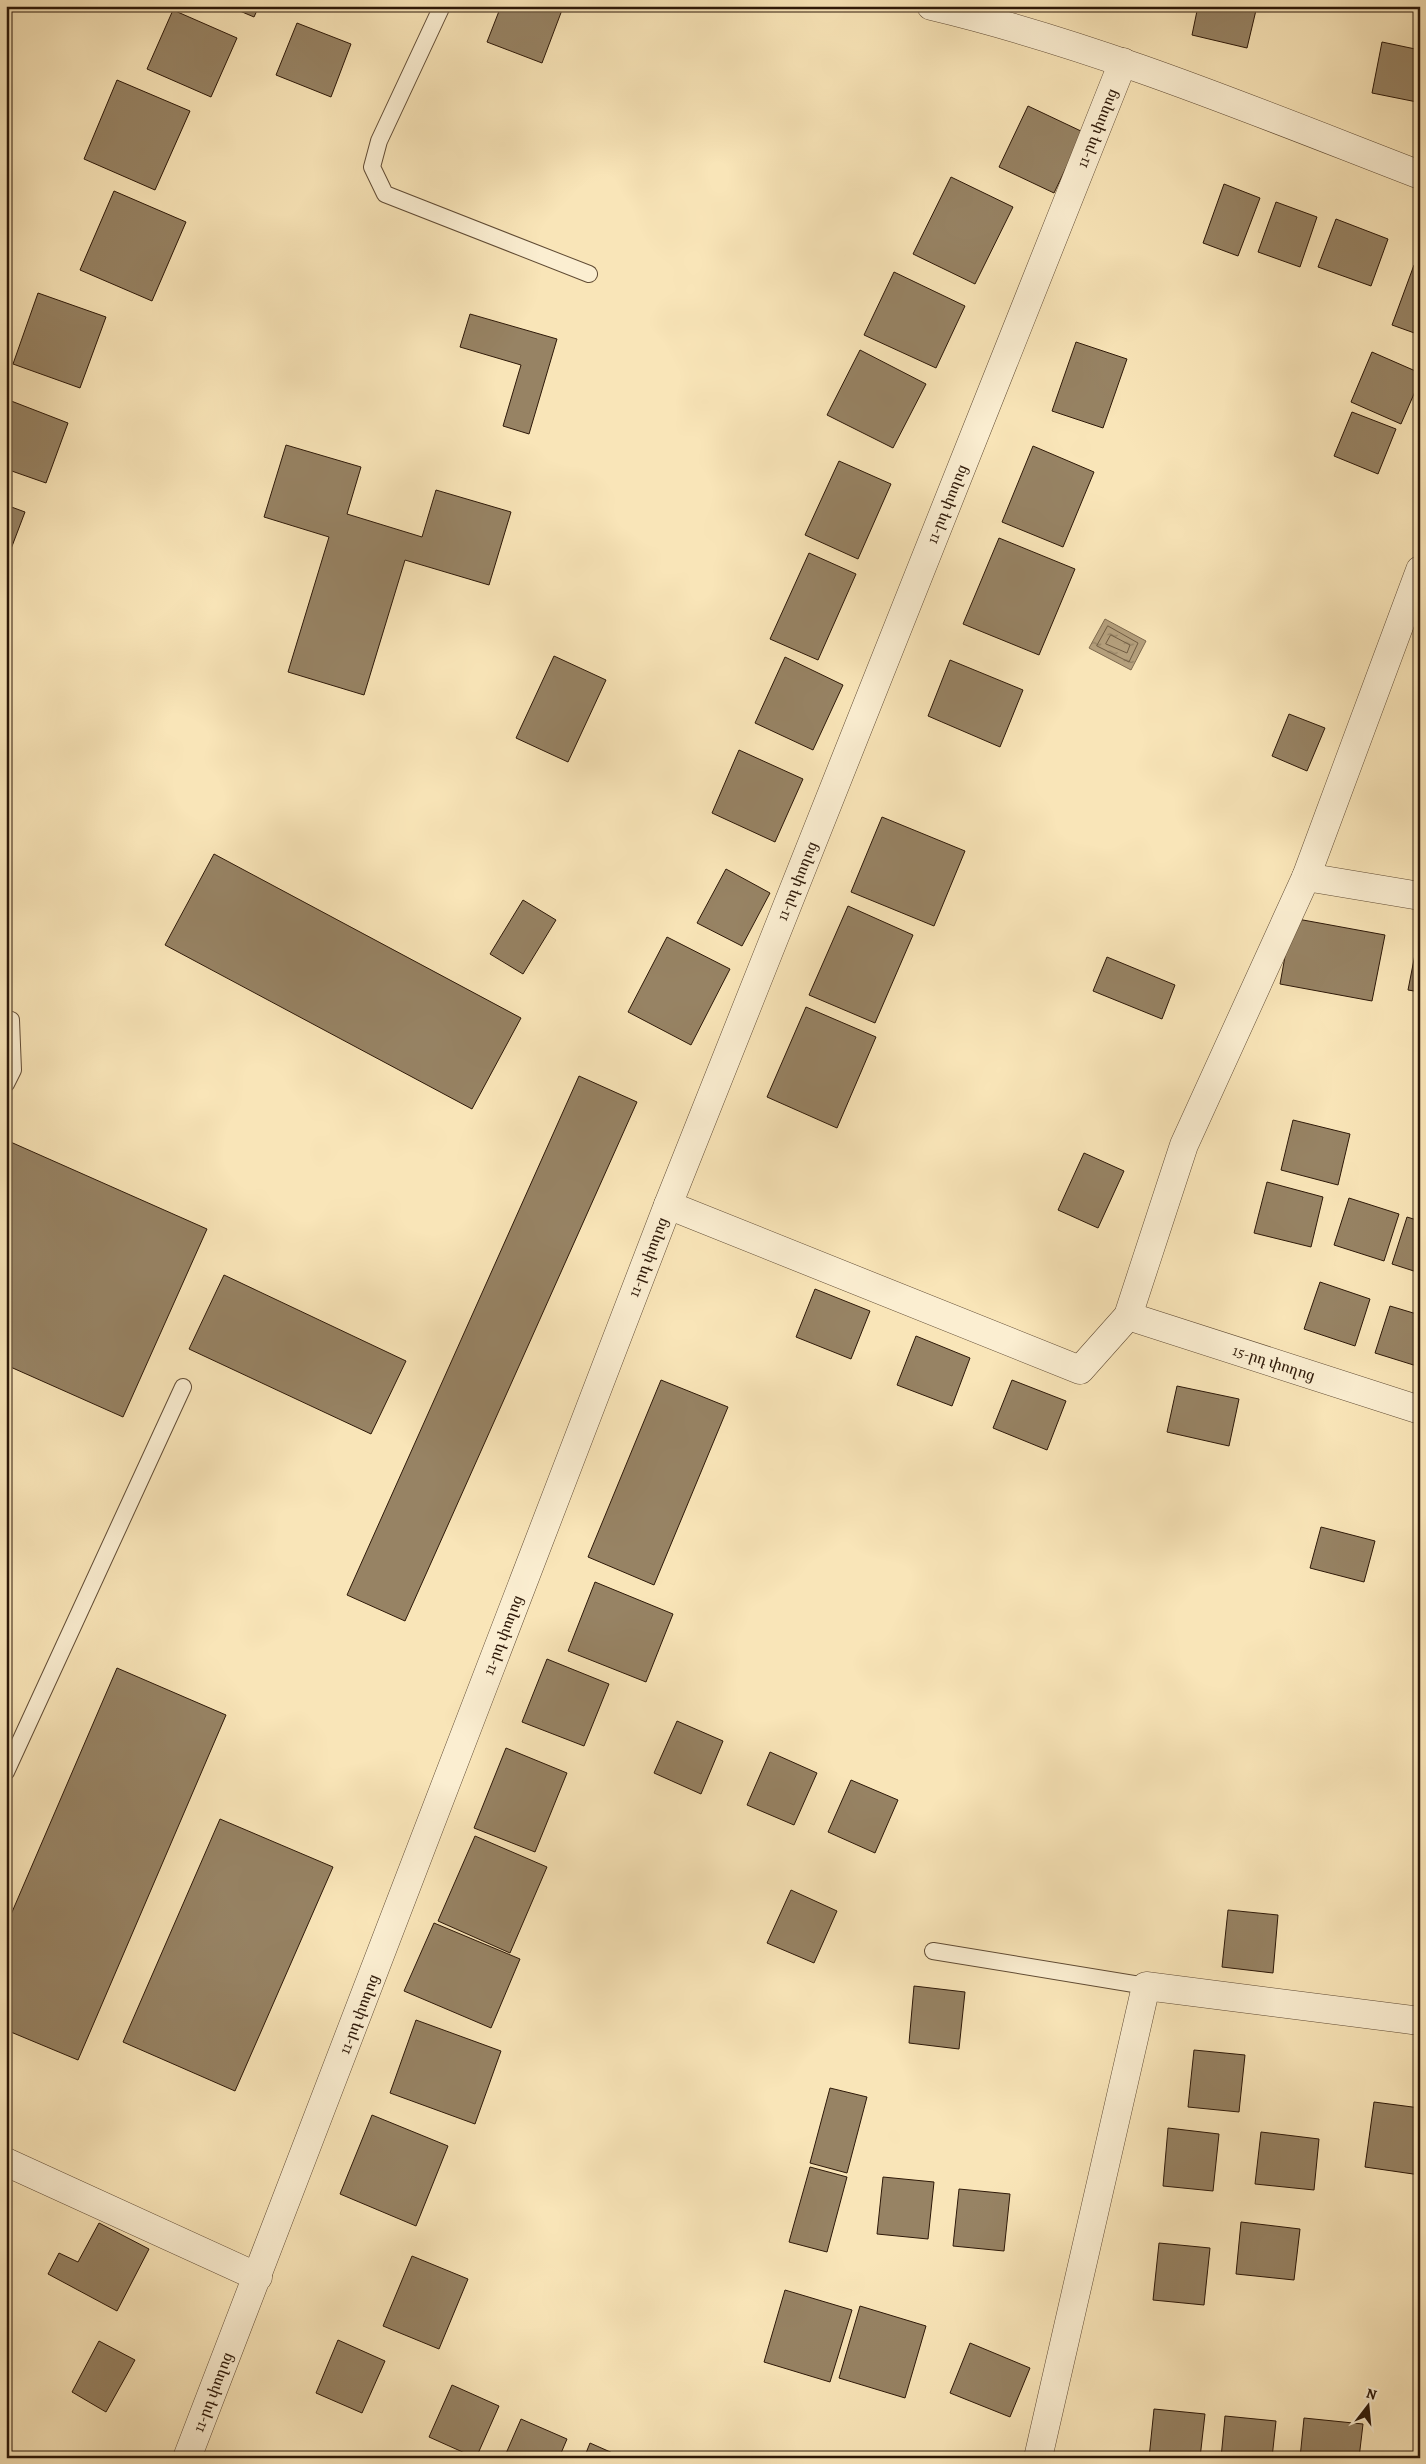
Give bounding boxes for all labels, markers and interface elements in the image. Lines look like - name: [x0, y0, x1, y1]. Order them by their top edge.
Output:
- street label: 11-րդ փողոց: [1072, 85, 1122, 171]
- street label: 11-րդ փողոց: [922, 461, 972, 547]
- street label: 11-րդ փողոց: [772, 838, 822, 924]
- street label: 11-րդ փողոց: [624, 1214, 672, 1300]
- street label: 15-րդ փողոց: [1230, 1340, 1318, 1386]
- street label: 11-րդ փողոց: [479, 1592, 527, 1678]
- street label: 11-րդ փողոց: [335, 1971, 383, 2057]
- street label: 11-րդ փողոց: [189, 2349, 237, 2435]
- north arrow: [1344, 2382, 1394, 2432]
- text: N: [1364, 2383, 1379, 2405]

